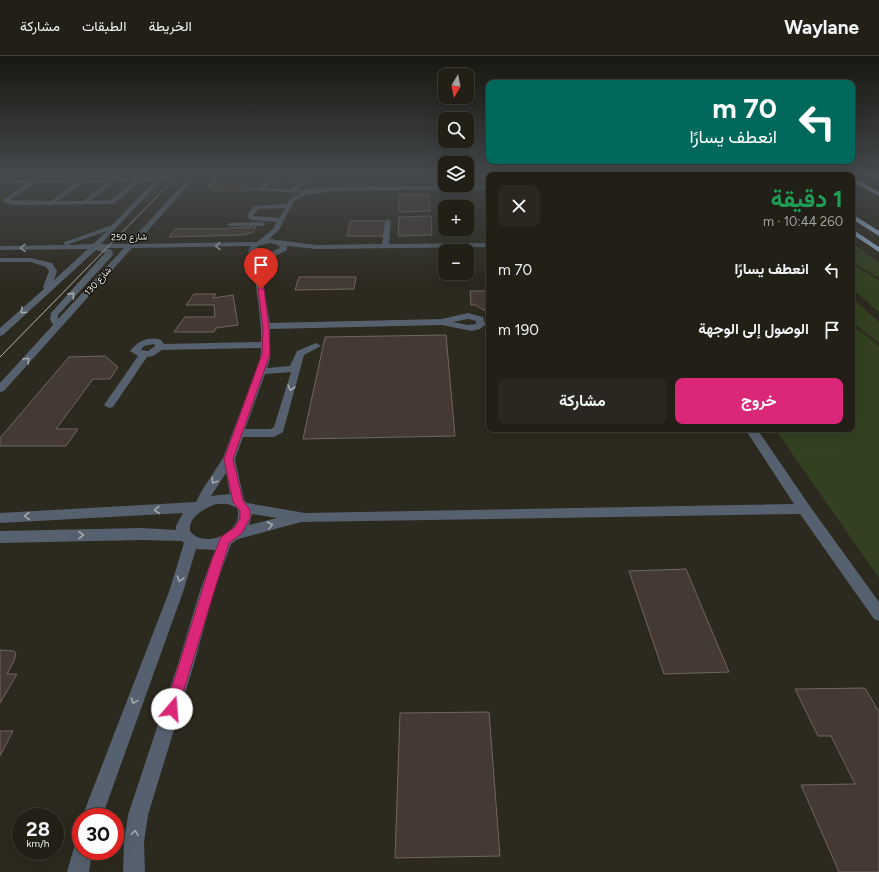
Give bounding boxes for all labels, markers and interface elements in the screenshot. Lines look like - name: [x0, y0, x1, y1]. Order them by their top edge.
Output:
- text: Waylane: [784, 16, 859, 39]
- text: مشاركة: [20, 18, 60, 35]
- text: الطبقات: [82, 18, 126, 35]
- text: الخريطة: [148, 18, 192, 35]
- north arrow: [438, 68, 474, 104]
- map controls: [438, 68, 474, 280]
- text: 70 m: [712, 91, 777, 125]
- icon: left: [791, 96, 843, 148]
- button: search: [438, 112, 474, 148]
- text: انعطف يسارًا: [689, 126, 777, 148]
- button: layers: [438, 156, 474, 192]
- text: 1 دقيقة: [771, 184, 843, 213]
- button: close: [498, 185, 540, 227]
- button: +: [438, 200, 474, 236]
- text: 260 m · 10:44: [763, 214, 843, 229]
- street label: شارع 250: [111, 231, 147, 243]
- one-way arrow: [215, 242, 221, 250]
- one-way arrow: [20, 244, 26, 252]
- button: −: [438, 244, 474, 280]
- pin: [244, 248, 278, 289]
- icon: arrive: [250, 254, 272, 276]
- icon: left: [821, 259, 843, 281]
- text: انعطف يسارًا: [734, 260, 809, 278]
- text: 70 m: [498, 261, 532, 279]
- street label: شارع 130: [82, 264, 114, 298]
- one-way arrow: [68, 292, 75, 300]
- one-way arrow: [20, 306, 28, 314]
- icon: arrive: [821, 319, 843, 341]
- text: الوصول إلى الوجهة: [698, 320, 809, 338]
- text: 190 m: [498, 321, 539, 339]
- one-way arrow: [22, 357, 29, 365]
- button: مشاركة: [498, 378, 667, 424]
- button: خروج: [675, 378, 843, 424]
- one-way arrow: [287, 385, 296, 392]
- one-way arrow: [212, 476, 219, 483]
- one-way arrow: [154, 506, 160, 514]
- one-way arrow: [24, 512, 30, 521]
- one-way arrow: [267, 521, 273, 529]
- one-way arrow: [78, 531, 84, 539]
- one-way arrow: [176, 575, 185, 582]
- position arrow: [151, 688, 193, 730]
- one-way arrow: [130, 697, 139, 704]
- speed limit sign: 30: [72, 808, 124, 860]
- text: 28: [26, 817, 50, 841]
- one-way arrow: [130, 830, 139, 836]
- text: km/h: [27, 837, 49, 850]

